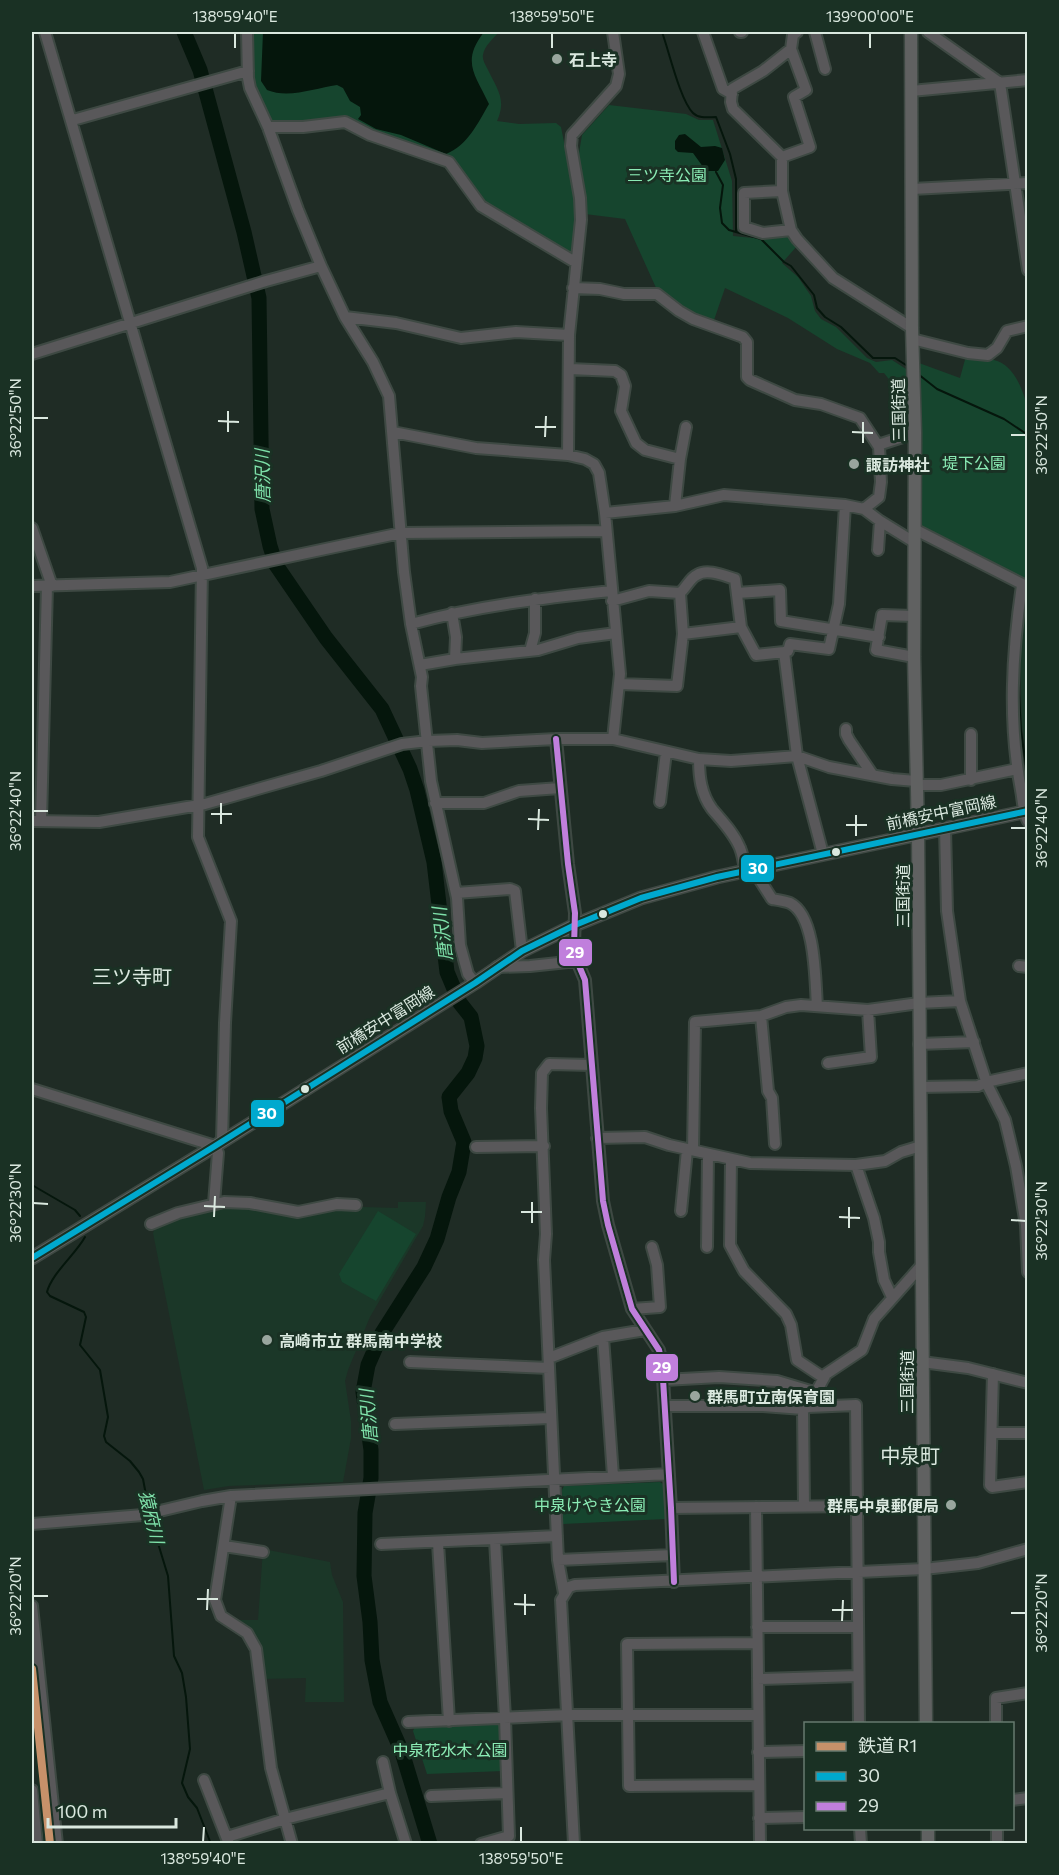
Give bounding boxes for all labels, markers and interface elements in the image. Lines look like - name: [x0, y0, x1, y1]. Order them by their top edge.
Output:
- text: 138°59'40"E: [192, 7, 278, 25]
- text: 138°59'50"E: [510, 7, 594, 25]
- text: 139°00'00"E: [826, 7, 914, 25]
- place label: 石上寺: [569, 50, 617, 69]
- marker: 石上寺: [550, 52, 564, 66]
- park label: 三ツ寺公園: [627, 165, 707, 184]
- text: 36°22'50"N: [6, 378, 24, 458]
- street label: 三国街道: [888, 378, 908, 442]
- text: 36°22'50"N: [1032, 395, 1050, 475]
- water label: 唐沢川: [250, 447, 273, 503]
- park label: 堤下公園: [942, 453, 1006, 472]
- place label: 諏訪神社: [866, 455, 930, 474]
- marker: 諏訪神社: [847, 457, 861, 471]
- text: 36°22'40"N: [6, 771, 24, 851]
- text: 36°22'40"N: [1032, 788, 1050, 868]
- street label: 前橋安中富岡線: [884, 791, 998, 833]
- unlabelled marker: [830, 846, 842, 858]
- line badge: 30: [740, 854, 775, 883]
- text: 30: [748, 858, 768, 877]
- street label: 三国街道: [893, 864, 912, 928]
- water label: 唐沢川: [428, 904, 456, 962]
- unlabelled marker: [597, 908, 609, 920]
- line badge: 29: [558, 938, 593, 967]
- text: 29: [566, 942, 585, 961]
- district label: 三ツ寺町: [92, 964, 172, 988]
- street label: 前橋安中富岡線: [332, 981, 438, 1057]
- unlabelled marker: [299, 1083, 311, 1095]
- line badge: 30: [250, 1099, 285, 1128]
- text: 30: [257, 1103, 277, 1122]
- text: 36°22'30"N: [6, 1163, 24, 1243]
- text: 36°22'30"N: [1032, 1181, 1050, 1261]
- place label: 高崎市立 群馬南中学校: [279, 1331, 442, 1350]
- marker: 高崎市立 群馬南中学校: [260, 1333, 274, 1347]
- street label: 三国街道: [897, 1350, 916, 1414]
- line badge: 29: [645, 1353, 679, 1382]
- text: 29: [653, 1357, 672, 1376]
- water label: 唐沢川: [355, 1386, 381, 1444]
- place label: 群馬町立南保育園: [707, 1387, 835, 1406]
- marker: 群馬町立南保育園: [688, 1389, 702, 1403]
- district label: 中泉町: [880, 1443, 940, 1467]
- water label: 猿府川: [135, 1488, 169, 1548]
- park label: 中泉けやき公園: [534, 1495, 646, 1514]
- place label: 群馬中泉郵便局: [827, 1496, 939, 1515]
- marker: 群馬中泉郵便局: [944, 1498, 958, 1512]
- text: 36°22'20"N: [6, 1556, 24, 1636]
- text: 36°22'20"N: [1032, 1573, 1050, 1653]
- legend: [804, 1722, 1014, 1830]
- text: 鉄道 R1: [858, 1734, 917, 1756]
- park label: 中泉花水木 公園: [392, 1740, 508, 1759]
- text: 30: [858, 1764, 880, 1786]
- scale bar: [48, 1791, 176, 1829]
- text: 29: [858, 1794, 879, 1816]
- text: 100 m: [57, 1800, 107, 1822]
- text: 138°59'40"E: [160, 1849, 246, 1867]
- text: 138°59'50"E: [479, 1849, 563, 1867]

